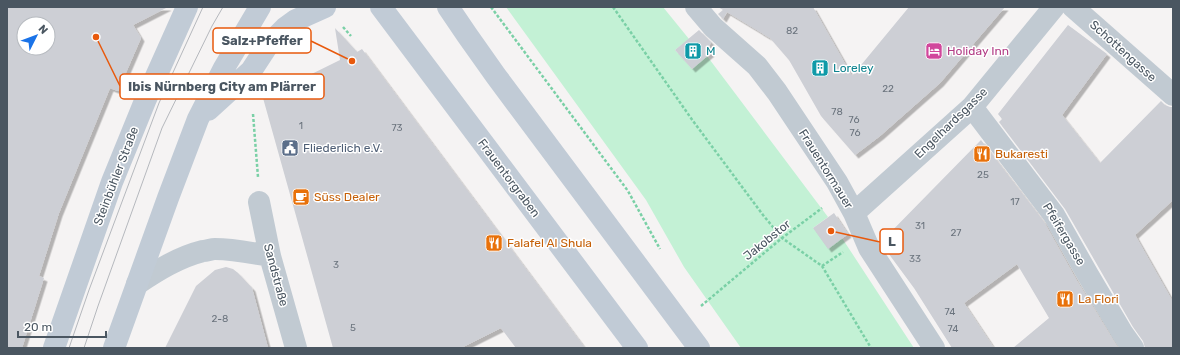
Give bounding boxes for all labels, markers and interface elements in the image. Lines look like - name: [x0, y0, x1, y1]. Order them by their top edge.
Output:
- north arrow: [16, 16, 56, 56]
- street label: Schottengasse: [1087, 18, 1159, 85]
- text: N: [36, 22, 51, 37]
- house number: 82: [786, 25, 798, 37]
- callout: Salz+Pfeffer: [213, 28, 311, 53]
- text: Salz+Pfeffer: [221, 33, 303, 48]
- building icon: M: [683, 41, 703, 61]
- hotel icon: Holiday Inn: [924, 41, 944, 61]
- place label: M: [706, 44, 716, 58]
- place label: Holiday Inn: [947, 44, 1009, 58]
- building icon: Loreley: [810, 58, 830, 78]
- place label: Loreley: [833, 61, 874, 75]
- callout: Ibis Nürnberg City am Plärrer: [120, 74, 324, 99]
- text: Ibis Nürnberg City am Plärrer: [128, 79, 316, 94]
- house number: 22: [882, 83, 894, 95]
- street label: Engelhardsgasse: [912, 85, 990, 161]
- house number: 78: [831, 106, 843, 118]
- house number: 76: [849, 114, 859, 126]
- house number: 1: [299, 120, 303, 132]
- house number: 73: [391, 122, 403, 134]
- street label: Steinbühler Straße: [91, 124, 141, 227]
- street label: Frauentormauer: [796, 127, 856, 212]
- house number: 76: [850, 127, 860, 139]
- street label: Frauentorgraben: [475, 136, 543, 220]
- public building icon: Fliederlich e.V.: [280, 138, 300, 158]
- place label: Fliederlich e.V.: [303, 141, 383, 155]
- restaurant icon: Bukaresti: [972, 144, 992, 164]
- place label: Bukaresti: [995, 147, 1048, 161]
- house number: 25: [977, 169, 989, 181]
- cafe icon: Süss Dealer: [291, 187, 311, 207]
- place label: Süss Dealer: [314, 190, 380, 204]
- house number: 17: [1010, 196, 1020, 208]
- street label: Pfeifergasse: [1040, 200, 1088, 268]
- street label: Jakobstor: [741, 217, 794, 263]
- house number: 31: [915, 220, 925, 232]
- house number: 27: [951, 227, 962, 239]
- callout: L: [880, 229, 903, 254]
- restaurant icon: Falafel Al Shula: [484, 233, 504, 253]
- text: L: [888, 234, 896, 249]
- place label: Falafel Al Shula: [507, 236, 592, 250]
- street label: Sandstraße: [261, 242, 291, 308]
- house number: 33: [909, 253, 921, 265]
- house number: 3: [333, 259, 339, 271]
- restaurant icon: La Flori: [1055, 289, 1075, 309]
- place label: La Flori: [1078, 292, 1119, 306]
- house number: 74: [945, 306, 956, 318]
- scale bar: [18, 313, 106, 339]
- house number: 2-8: [212, 313, 228, 325]
- text: 20 m: [24, 320, 52, 334]
- house number: 5: [350, 322, 356, 334]
- house number: 74: [948, 323, 959, 335]

